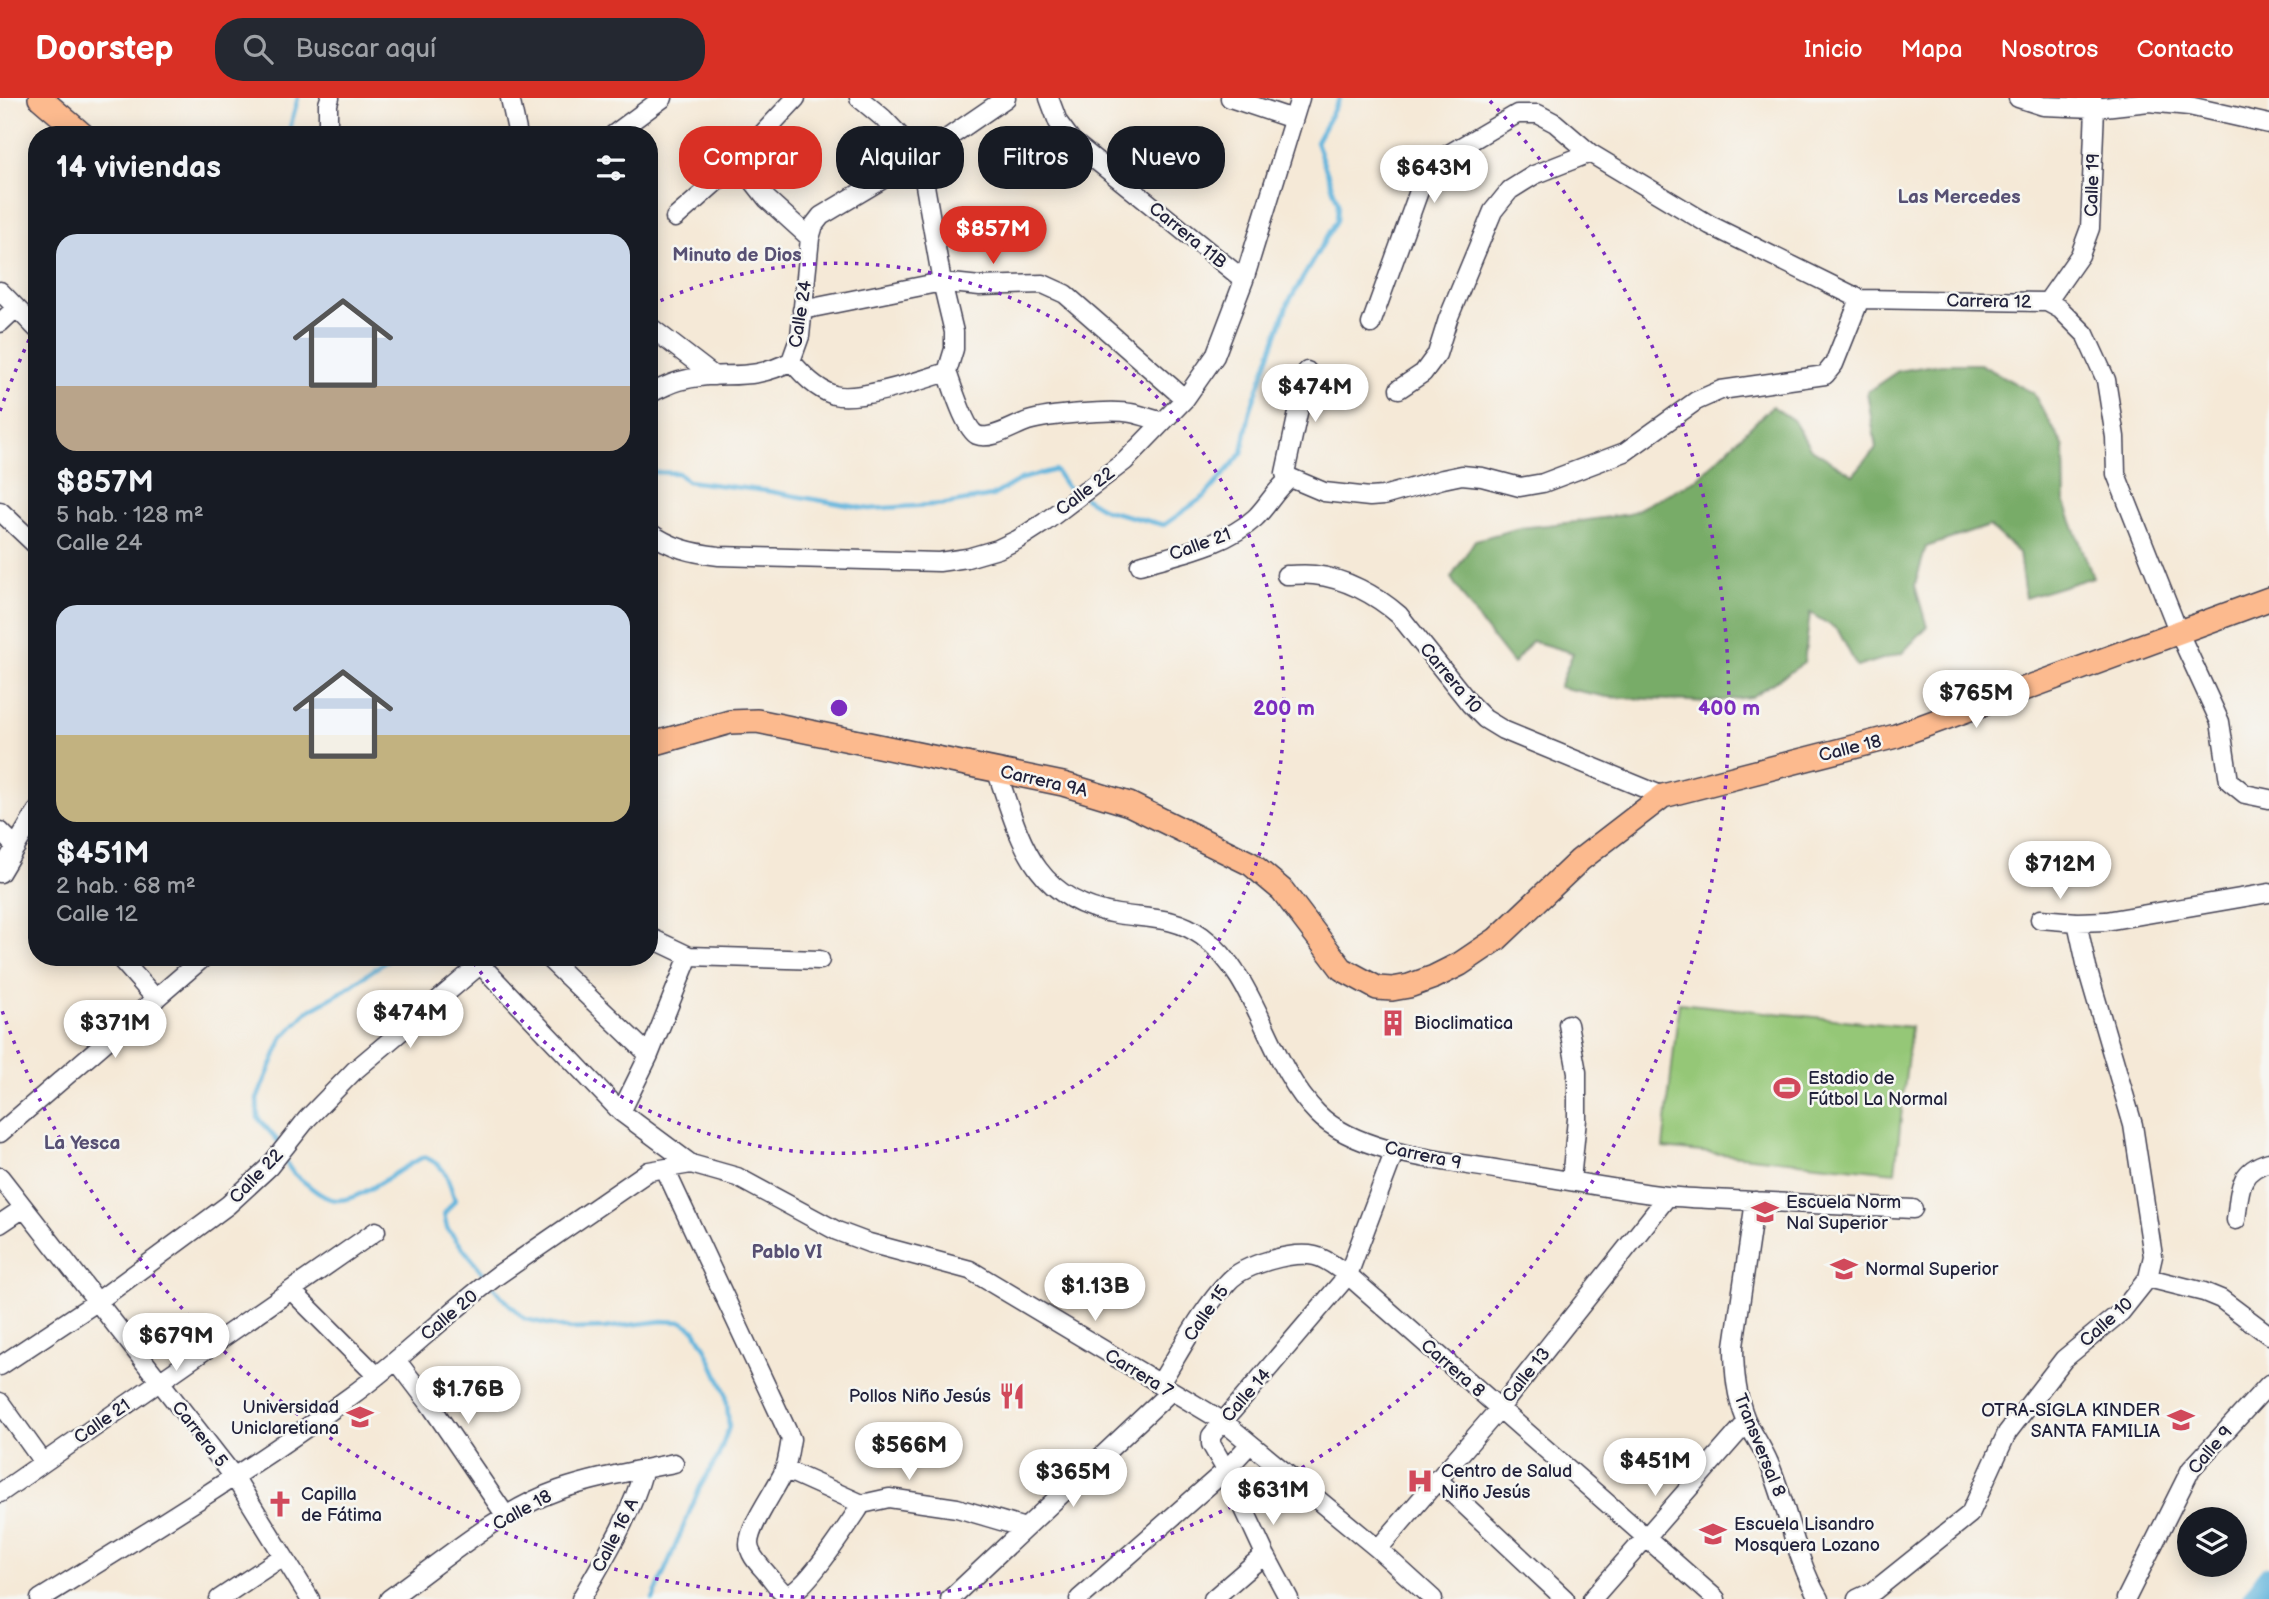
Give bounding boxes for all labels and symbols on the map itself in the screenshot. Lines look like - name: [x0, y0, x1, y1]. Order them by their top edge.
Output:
- pin: $643M: [1385, 146, 1483, 205]
- street label: Calle 19: [2081, 153, 2104, 217]
- district label: Las Mercedes: [1897, 186, 2021, 209]
- street label: Carrera 11B: [1145, 198, 1231, 273]
- pin: $857M: [944, 206, 1042, 266]
- district label: Minuto de Dios: [672, 244, 802, 267]
- street label: Calle 24: [785, 279, 816, 349]
- street label: Carrera 12: [1946, 290, 2032, 313]
- pin: $474M: [1266, 364, 1364, 424]
- street label: Calle 22: [1052, 462, 1119, 520]
- street label: Calle 21: [1167, 524, 1234, 565]
- street label: Carrera 10: [1415, 639, 1486, 718]
- pin: $765M: [1927, 670, 2025, 730]
- centre of rings: [827, 696, 851, 720]
- text: 200 m: [1253, 696, 1315, 721]
- text: 400 m: [1698, 696, 1760, 721]
- street label: Calle 18: [1817, 731, 1884, 766]
- street label: Carrera 9A: [998, 761, 1090, 802]
- pin: $712M: [2011, 842, 2109, 901]
- pin: $474M: [361, 990, 459, 1050]
- pin: $371M: [66, 1000, 164, 1060]
- building icon: Bioclimatica: [1378, 1008, 1408, 1038]
- place label: Bioclimatica: [1414, 1013, 1513, 1034]
- place label: Estadio de Fútbol La Normal: [1808, 1068, 1947, 1110]
- sports icon: Estadio de Fútbol La Normal: [1772, 1073, 1802, 1103]
- district label: La Yesca: [44, 1132, 120, 1155]
- street label: Carrera 9: [1383, 1137, 1463, 1174]
- street label: Calle 22: [225, 1144, 288, 1208]
- place label: Escuela Norm Nal Superior: [1786, 1192, 1901, 1234]
- school or university icon: Escuela Norm Nal Superior: [1750, 1197, 1780, 1227]
- district label: Pablo VI: [751, 1241, 823, 1264]
- school or university icon: Normal Superior: [1829, 1254, 1859, 1284]
- place label: Normal Superior: [1865, 1259, 1999, 1280]
- pin: $1.13B: [1038, 1264, 1152, 1323]
- street label: Calle 15: [1180, 1281, 1233, 1345]
- street label: Calle 20: [417, 1286, 482, 1345]
- street label: Calle 10: [2076, 1293, 2137, 1352]
- pin: $679M: [127, 1314, 225, 1373]
- street label: Carrera 8: [1416, 1335, 1489, 1402]
- street label: Calle 13: [1498, 1344, 1555, 1407]
- street label: Carrera 7: [1101, 1345, 1177, 1402]
- street label: Calle 14: [1217, 1364, 1275, 1427]
- pin: $1.76B: [411, 1366, 525, 1426]
- restaurant icon: Pollos Niño Jesús: [997, 1381, 1027, 1411]
- place label: Pollos Niño Jesús: [849, 1386, 991, 1407]
- street label: Transversal 8: [1729, 1391, 1790, 1500]
- street label: Calle 21: [70, 1395, 134, 1448]
- street label: Carrera 5: [167, 1397, 232, 1471]
- place label: Universidad Uniclaretiana: [231, 1397, 339, 1439]
- place label: OTRA-SIGLA KINDER SANTA FAMILIA: [1981, 1400, 2160, 1442]
- school or university icon: Universidad Uniclaretiana: [345, 1402, 375, 1432]
- school or university icon: OTRA-SIGLA KINDER SANTA FAMILIA: [2166, 1405, 2196, 1435]
- pin: $566M: [860, 1422, 958, 1482]
- street label: Calle 9: [2184, 1422, 2237, 1479]
- pin: $451M: [1606, 1438, 1704, 1498]
- pin: $365M: [1024, 1450, 1122, 1509]
- place label: Centro de Salud Niño Jesús: [1441, 1461, 1572, 1503]
- hospital icon: Centro de Salud Niño Jesús: [1405, 1466, 1435, 1496]
- pin: $631M: [1224, 1468, 1322, 1527]
- place label: Capilla de Fátima: [301, 1484, 382, 1526]
- street label: Calle 18: [489, 1486, 555, 1535]
- church icon: Capilla de Fátima: [265, 1489, 295, 1519]
- street label: Calle 16 A: [588, 1495, 643, 1576]
- place label: Escuela Lisandro Mosquera Lozano: [1734, 1514, 1880, 1556]
- school or university icon: Escuela Lisandro Mosquera Lozano: [1698, 1519, 1728, 1549]

